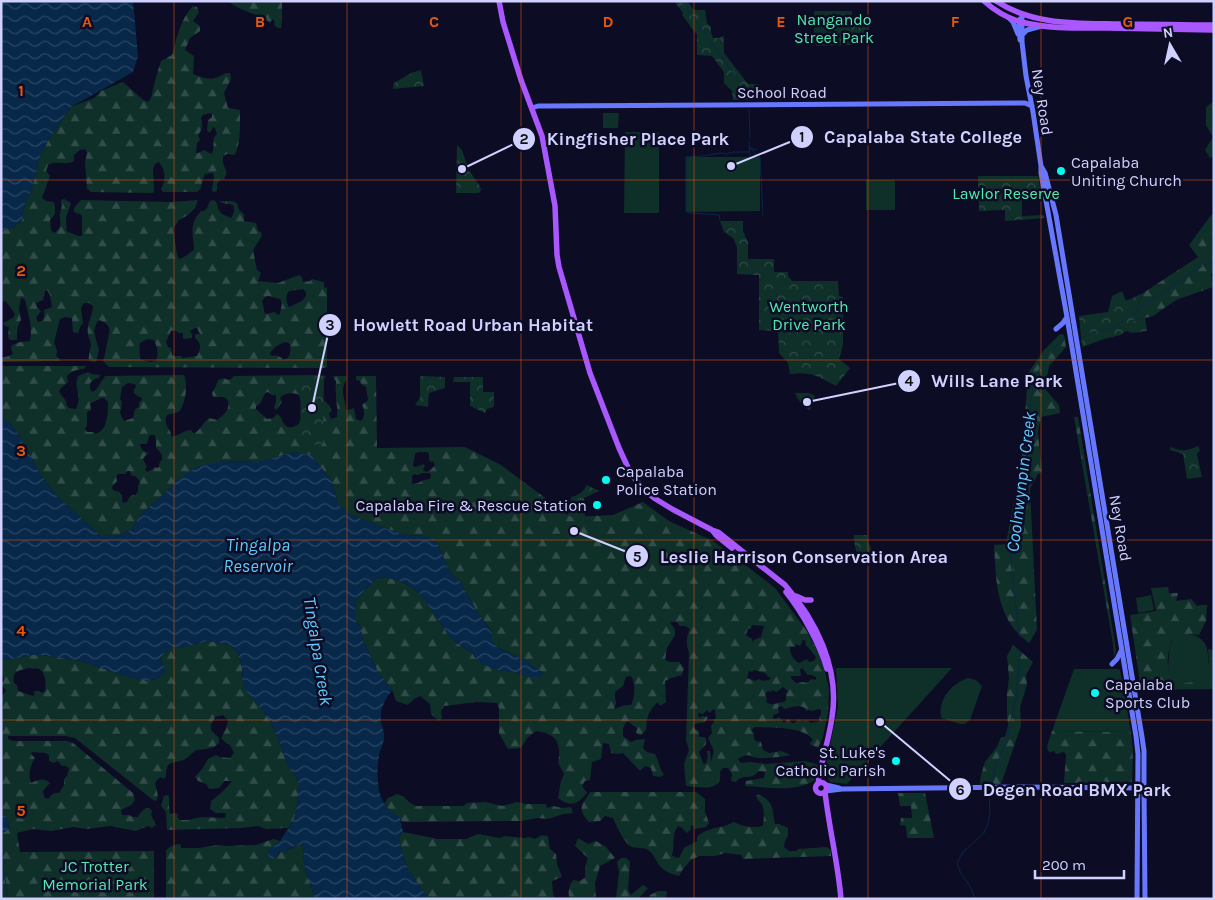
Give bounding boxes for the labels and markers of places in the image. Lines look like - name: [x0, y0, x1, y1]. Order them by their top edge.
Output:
- callout: Capalaba State College: [789, 121, 1032, 154]
- callout: Kingfisher Place Park: [512, 122, 739, 155]
- place label: Capalaba Uniting Church: [1071, 153, 1182, 190]
- marker: Capalaba Uniting Church: [1055, 165, 1067, 177]
- callout: Howlett Road Urban Habitat: [318, 309, 603, 342]
- callout: Wills Lane Park: [896, 364, 1072, 397]
- place label: Capalaba Police Station: [616, 462, 717, 499]
- marker: Capalaba Police Station: [600, 474, 612, 486]
- place label: Capalaba Fire & Rescue Station: [355, 496, 587, 515]
- marker: Capalaba Fire & Rescue Station: [591, 499, 603, 511]
- callout: Leslie Harrison Conservation Area: [625, 540, 958, 573]
- place label: Capalaba Sports Club: [1105, 675, 1190, 712]
- marker: Capalaba Sports Club: [1089, 687, 1101, 699]
- place label: St. Luke's Catholic Parish: [775, 743, 886, 780]
- marker: St. Luke's Catholic Parish: [890, 755, 902, 767]
- callout: Degen Road BMX Park: [948, 773, 1181, 806]

